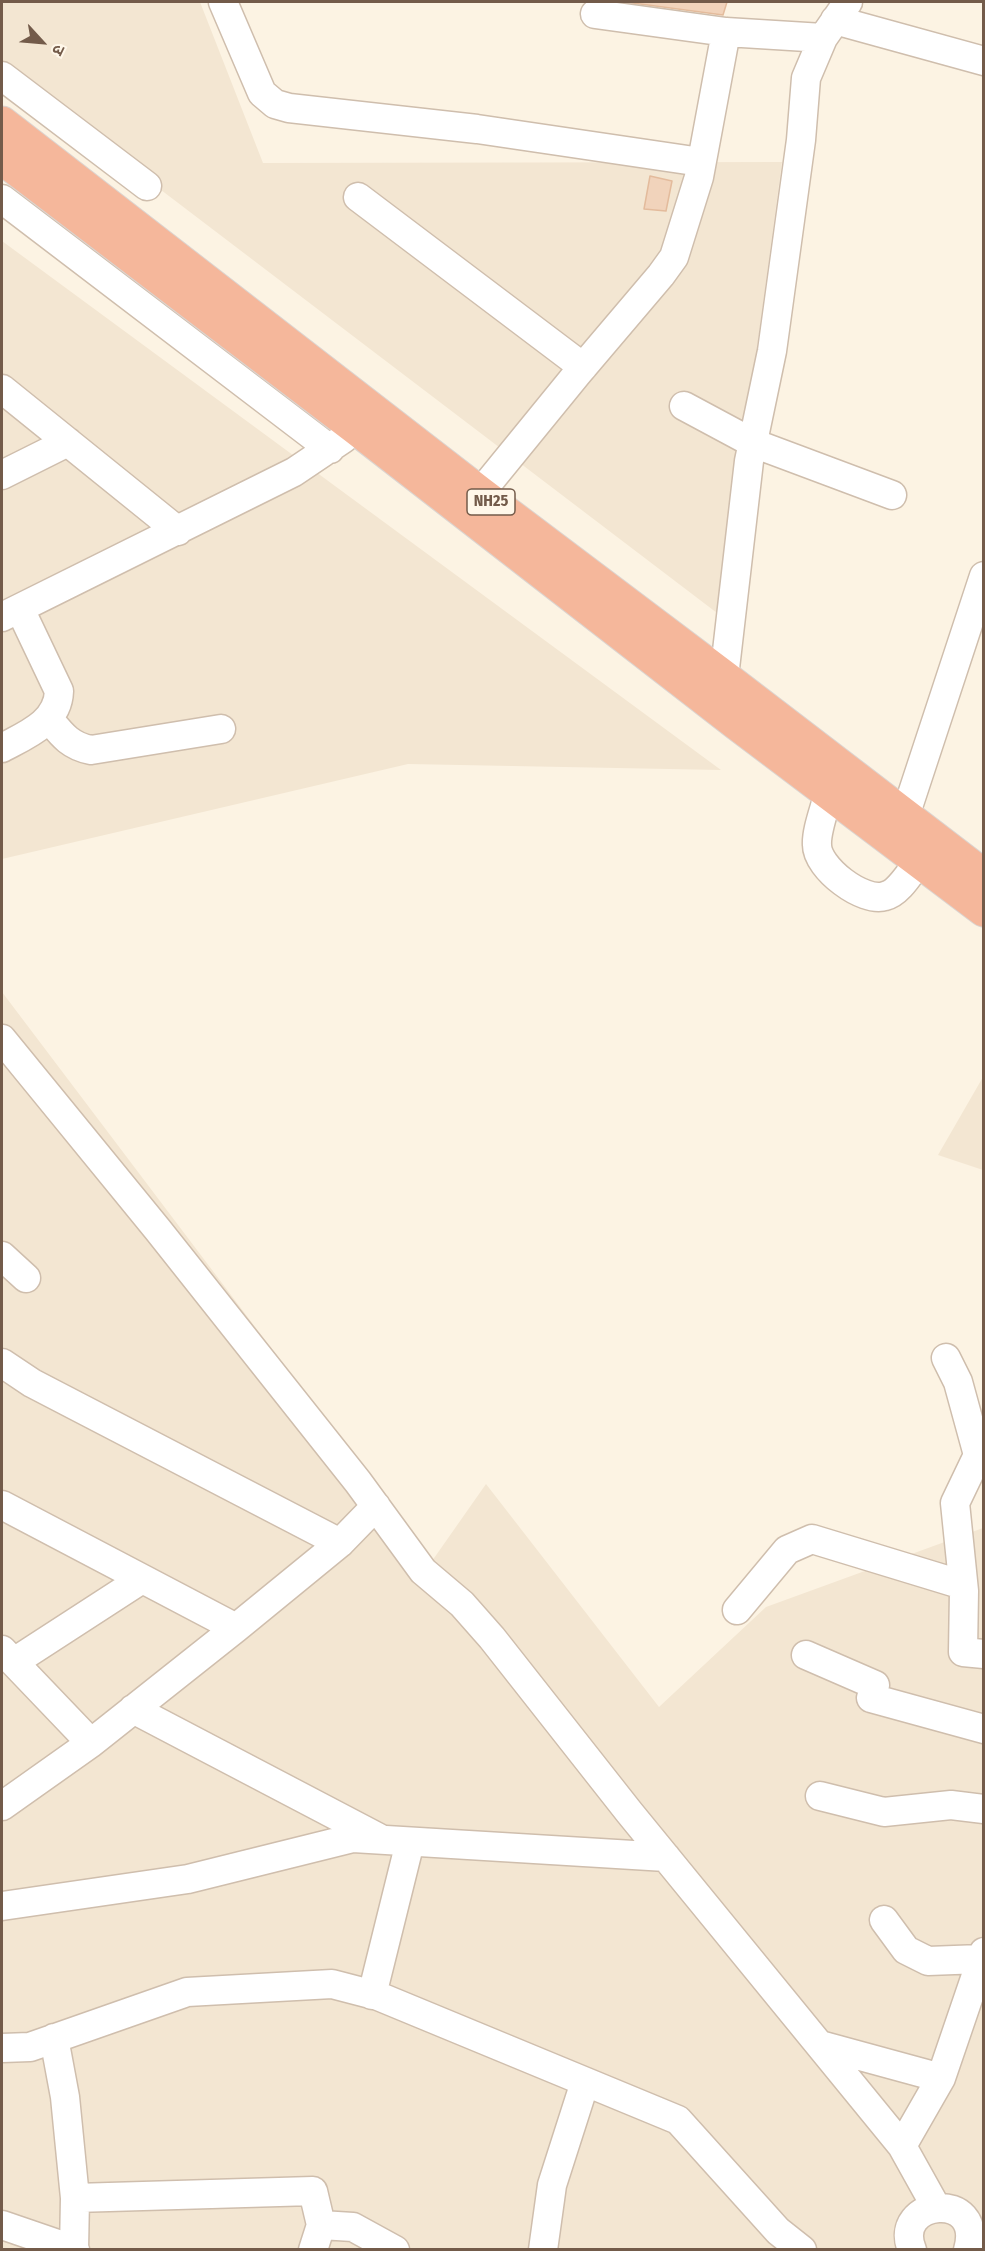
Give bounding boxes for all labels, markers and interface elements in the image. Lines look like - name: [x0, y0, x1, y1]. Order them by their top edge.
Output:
- north arrow: [12, 12, 72, 72]
- text: उ: [48, 42, 69, 58]
- road number: NH25: [467, 489, 515, 515]

